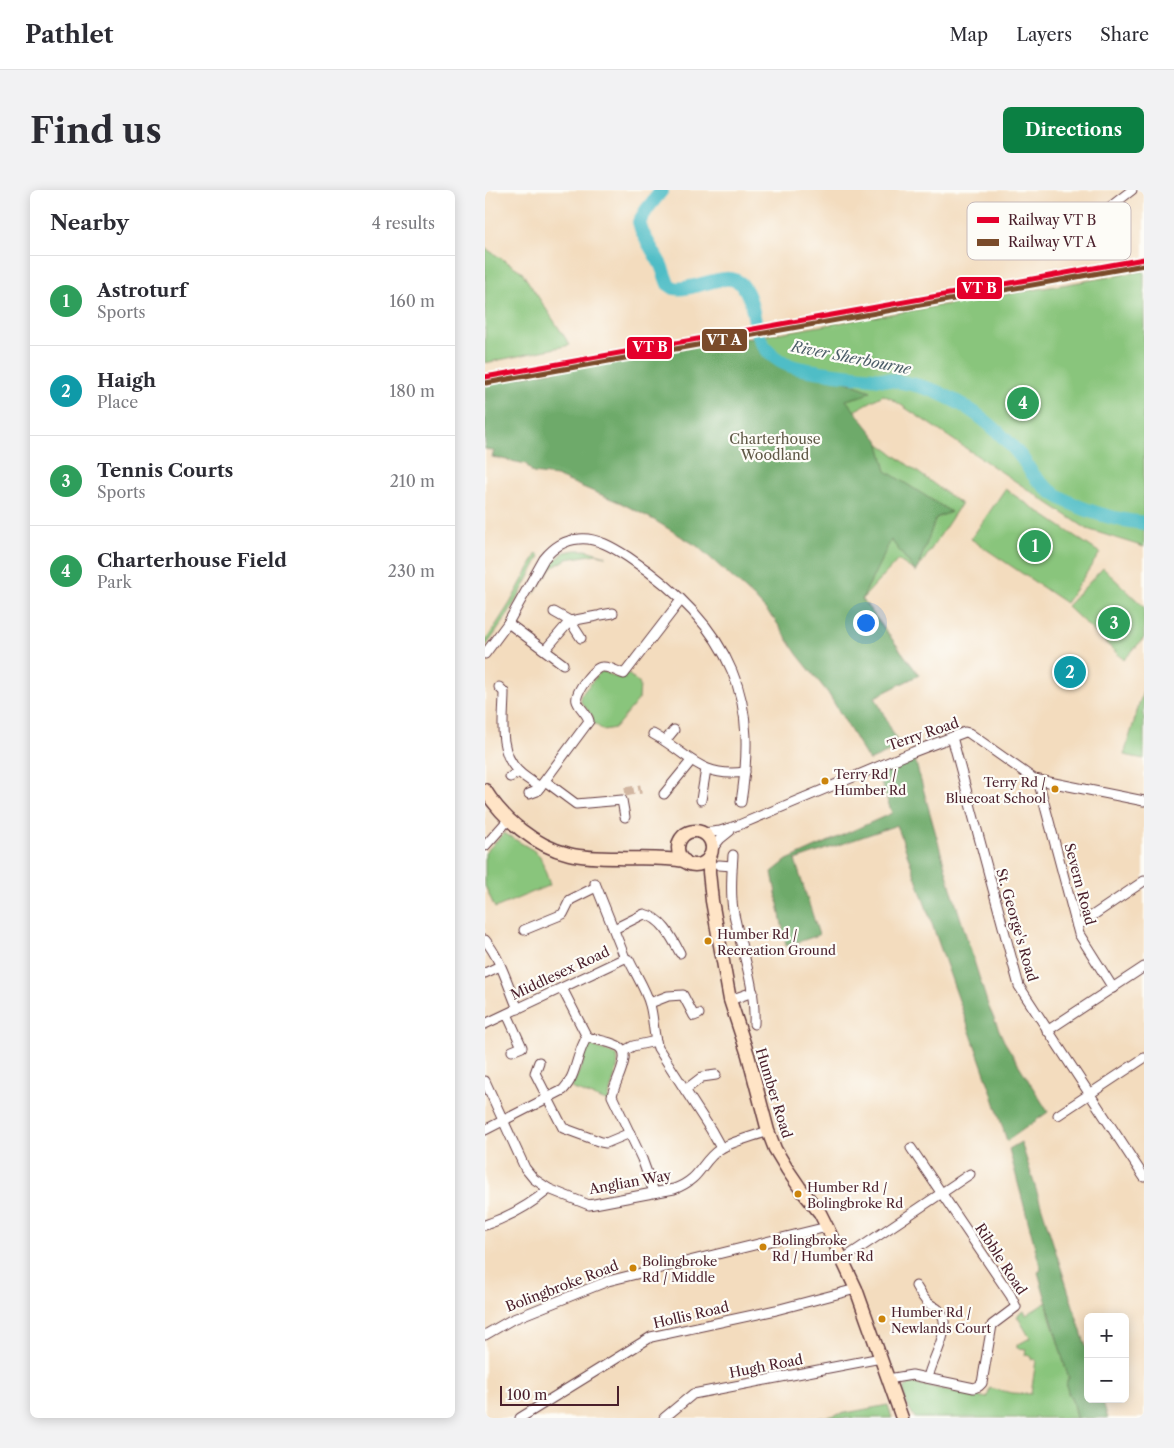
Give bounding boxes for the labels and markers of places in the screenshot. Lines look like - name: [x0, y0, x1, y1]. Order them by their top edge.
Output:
- pin: 4: [1007, 384, 1039, 422]
- pin: 1: [1019, 527, 1051, 565]
- pin: 3: [1098, 604, 1130, 642]
- pin: 2: [1054, 653, 1086, 691]
- place label: Terry Rd / Humber Rd: [834, 766, 906, 798]
- place label: Terry Rd / Bluecoat School: [946, 774, 1046, 806]
- marker: Terry Rd / Humber Rd: [820, 776, 830, 786]
- marker: Terry Rd / Bluecoat School: [1050, 784, 1060, 794]
- place label: Humber Rd / Recreation Ground: [717, 926, 836, 958]
- marker: Humber Rd / Recreation Ground: [703, 936, 713, 946]
- place label: Humber Rd / Bolingbroke Rd: [807, 1179, 903, 1211]
- marker: Humber Rd / Bolingbroke Rd: [793, 1189, 803, 1199]
- place label: Bolingbroke Rd / Humber Rd: [772, 1232, 873, 1264]
- marker: Bolingbroke Rd / Humber Rd: [758, 1242, 768, 1252]
- place label: Bolingbroke Rd / Middle: [642, 1253, 717, 1285]
- marker: Bolingbroke Rd / Middle: [628, 1263, 638, 1273]
- place label: Humber Rd / Newlands Court: [891, 1304, 992, 1336]
- marker: Humber Rd / Newlands Court: [877, 1314, 887, 1324]

